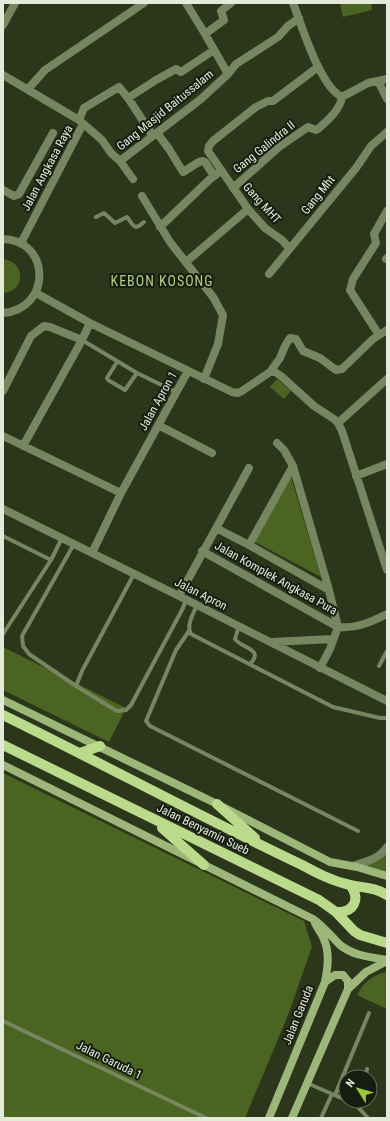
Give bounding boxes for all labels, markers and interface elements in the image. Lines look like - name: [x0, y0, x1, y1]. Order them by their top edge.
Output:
- street label: Gang Masjid Baitussalam: [114, 67, 216, 153]
- street label: Gang Galindra II: [230, 118, 298, 176]
- street label: Jalan Angkasa Raya: [18, 123, 76, 213]
- street label: Gang Mht: [298, 172, 338, 217]
- street label: Gang MHT: [240, 180, 284, 226]
- district label: KEBON KOSONG: [111, 273, 214, 289]
- street label: Jalan Apron 1: [136, 369, 180, 433]
- street label: Jalan Komplek Angkasa Pura: [212, 538, 340, 618]
- street label: Jalan Apron: [172, 575, 230, 613]
- street label: Jalan Benyamin Sueb: [154, 801, 252, 858]
- street label: Jalan Garuda: [280, 983, 316, 1047]
- street label: Jalan Garuda 1: [74, 1038, 144, 1082]
- north arrow: [338, 1069, 378, 1109]
- text: N: [343, 1076, 358, 1090]

